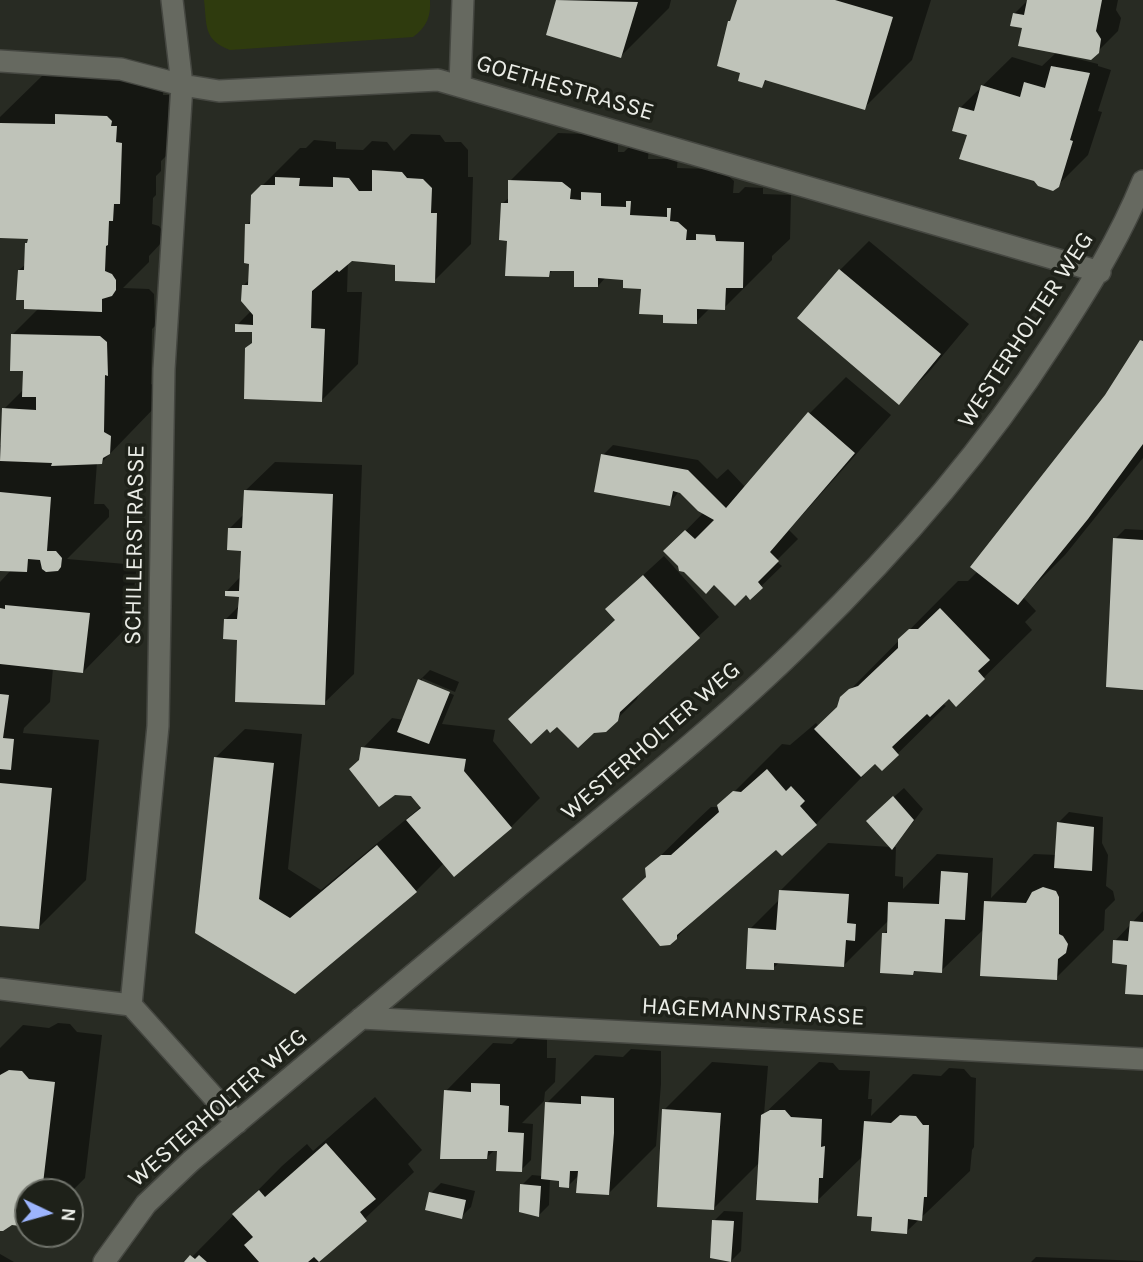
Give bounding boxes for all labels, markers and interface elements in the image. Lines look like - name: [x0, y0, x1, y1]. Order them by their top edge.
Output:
- street label: GOETHESTRASSE: [473, 49, 657, 127]
- street label: WESTERHOLTER WEG: [952, 227, 1100, 433]
- street label: SCHILLERSTRASSE: [119, 445, 151, 645]
- street label: WESTERHOLTER WEG: [556, 655, 746, 827]
- street label: HAGEMANNSTRASSE: [641, 992, 865, 1032]
- street label: WESTERHOLTER WEG: [123, 1022, 313, 1194]
- north arrow: [14, 1178, 84, 1248]
- text: N: [56, 1207, 79, 1222]

